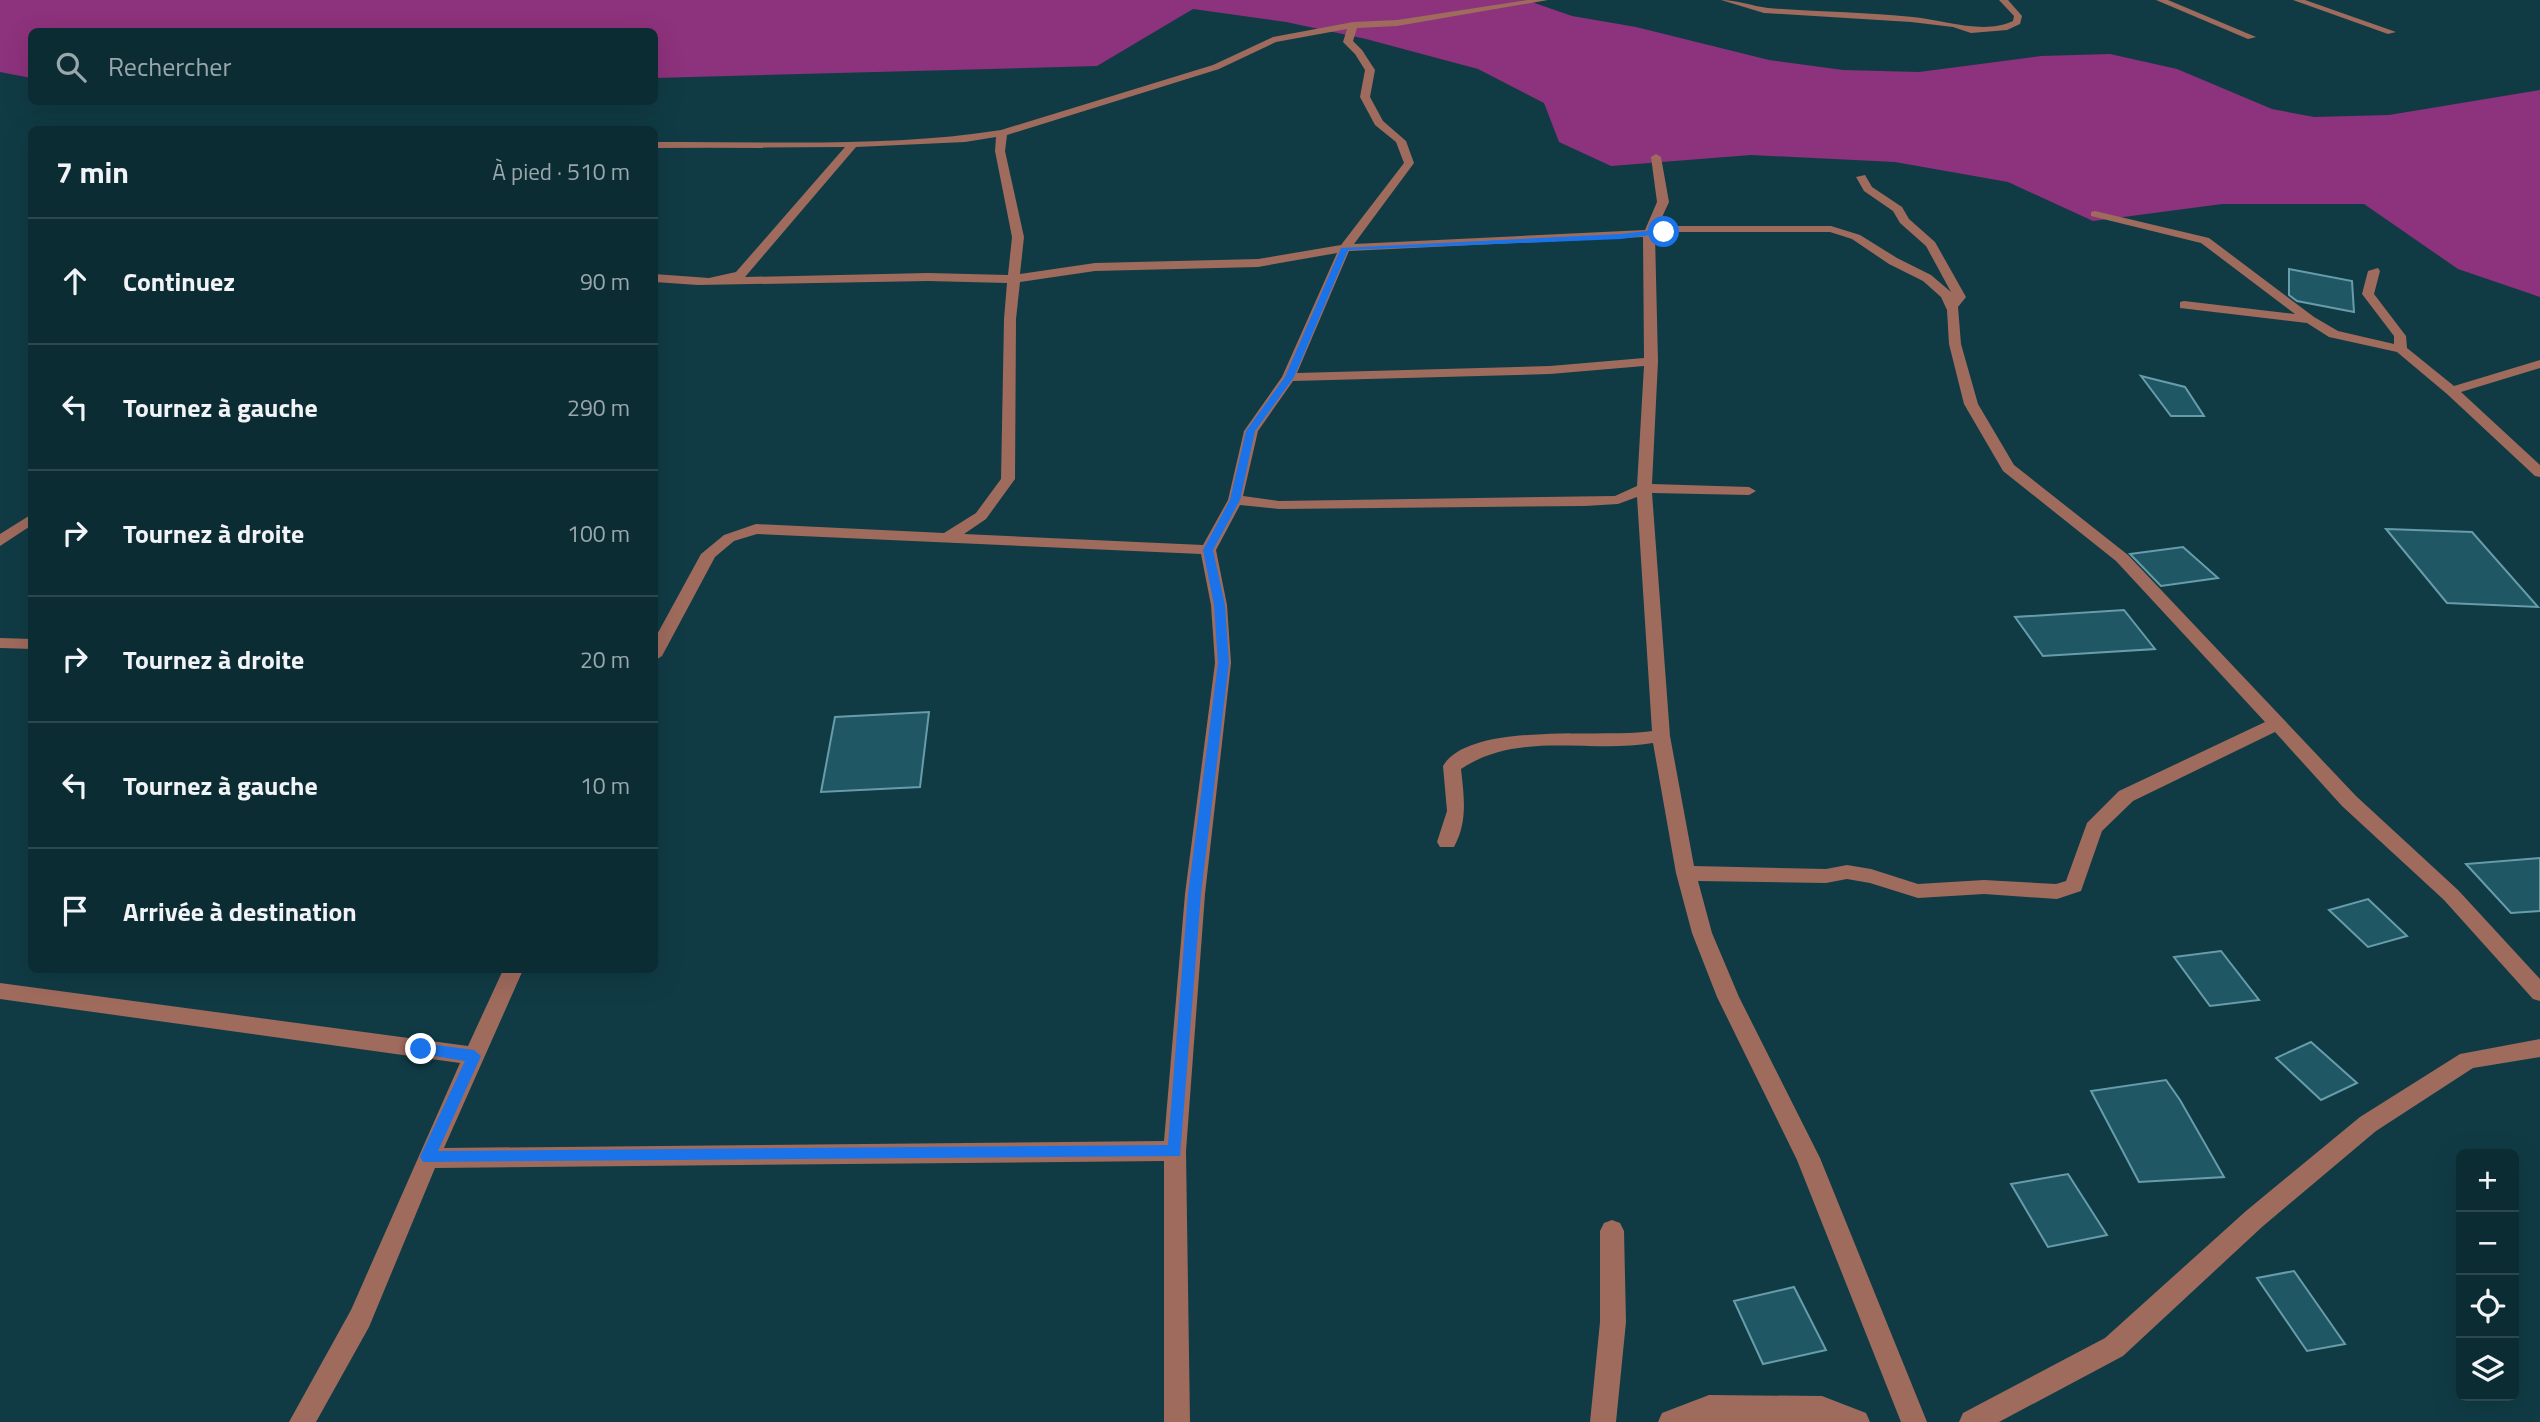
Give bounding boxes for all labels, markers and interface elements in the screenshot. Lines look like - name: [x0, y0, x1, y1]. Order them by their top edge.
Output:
- search box: [28, 28, 658, 105]
- text: Rechercher: [108, 47, 232, 86]
- icon: search: [52, 48, 90, 86]
- text: 7 min: [56, 149, 129, 195]
- text: À pied · 510 m: [492, 154, 630, 189]
- route start: [1648, 216, 1679, 247]
- icon: ahead: [56, 262, 94, 300]
- text: Continuez: [123, 262, 235, 301]
- text: 90 m: [580, 264, 630, 299]
- icon: left: [56, 388, 94, 426]
- text: Tournez à gauche: [123, 388, 318, 427]
- text: 290 m: [567, 390, 630, 425]
- icon: right: [56, 514, 94, 552]
- text: Tournez à droite: [123, 514, 304, 553]
- text: 100 m: [567, 516, 630, 551]
- icon: right: [56, 640, 94, 678]
- text: Tournez à droite: [123, 640, 304, 679]
- text: 20 m: [580, 642, 630, 677]
- icon: left: [56, 766, 94, 804]
- text: Tournez à gauche: [123, 766, 318, 805]
- text: 10 m: [580, 768, 630, 803]
- icon: arrive: [56, 892, 94, 930]
- text: Arrivée à destination: [123, 892, 357, 931]
- route end: [405, 1033, 436, 1064]
- map controls: [2456, 1149, 2519, 1401]
- button: +: [2456, 1149, 2519, 1212]
- button: −: [2456, 1212, 2519, 1275]
- button: locate: [2456, 1275, 2519, 1338]
- button: layers: [2456, 1338, 2519, 1401]

